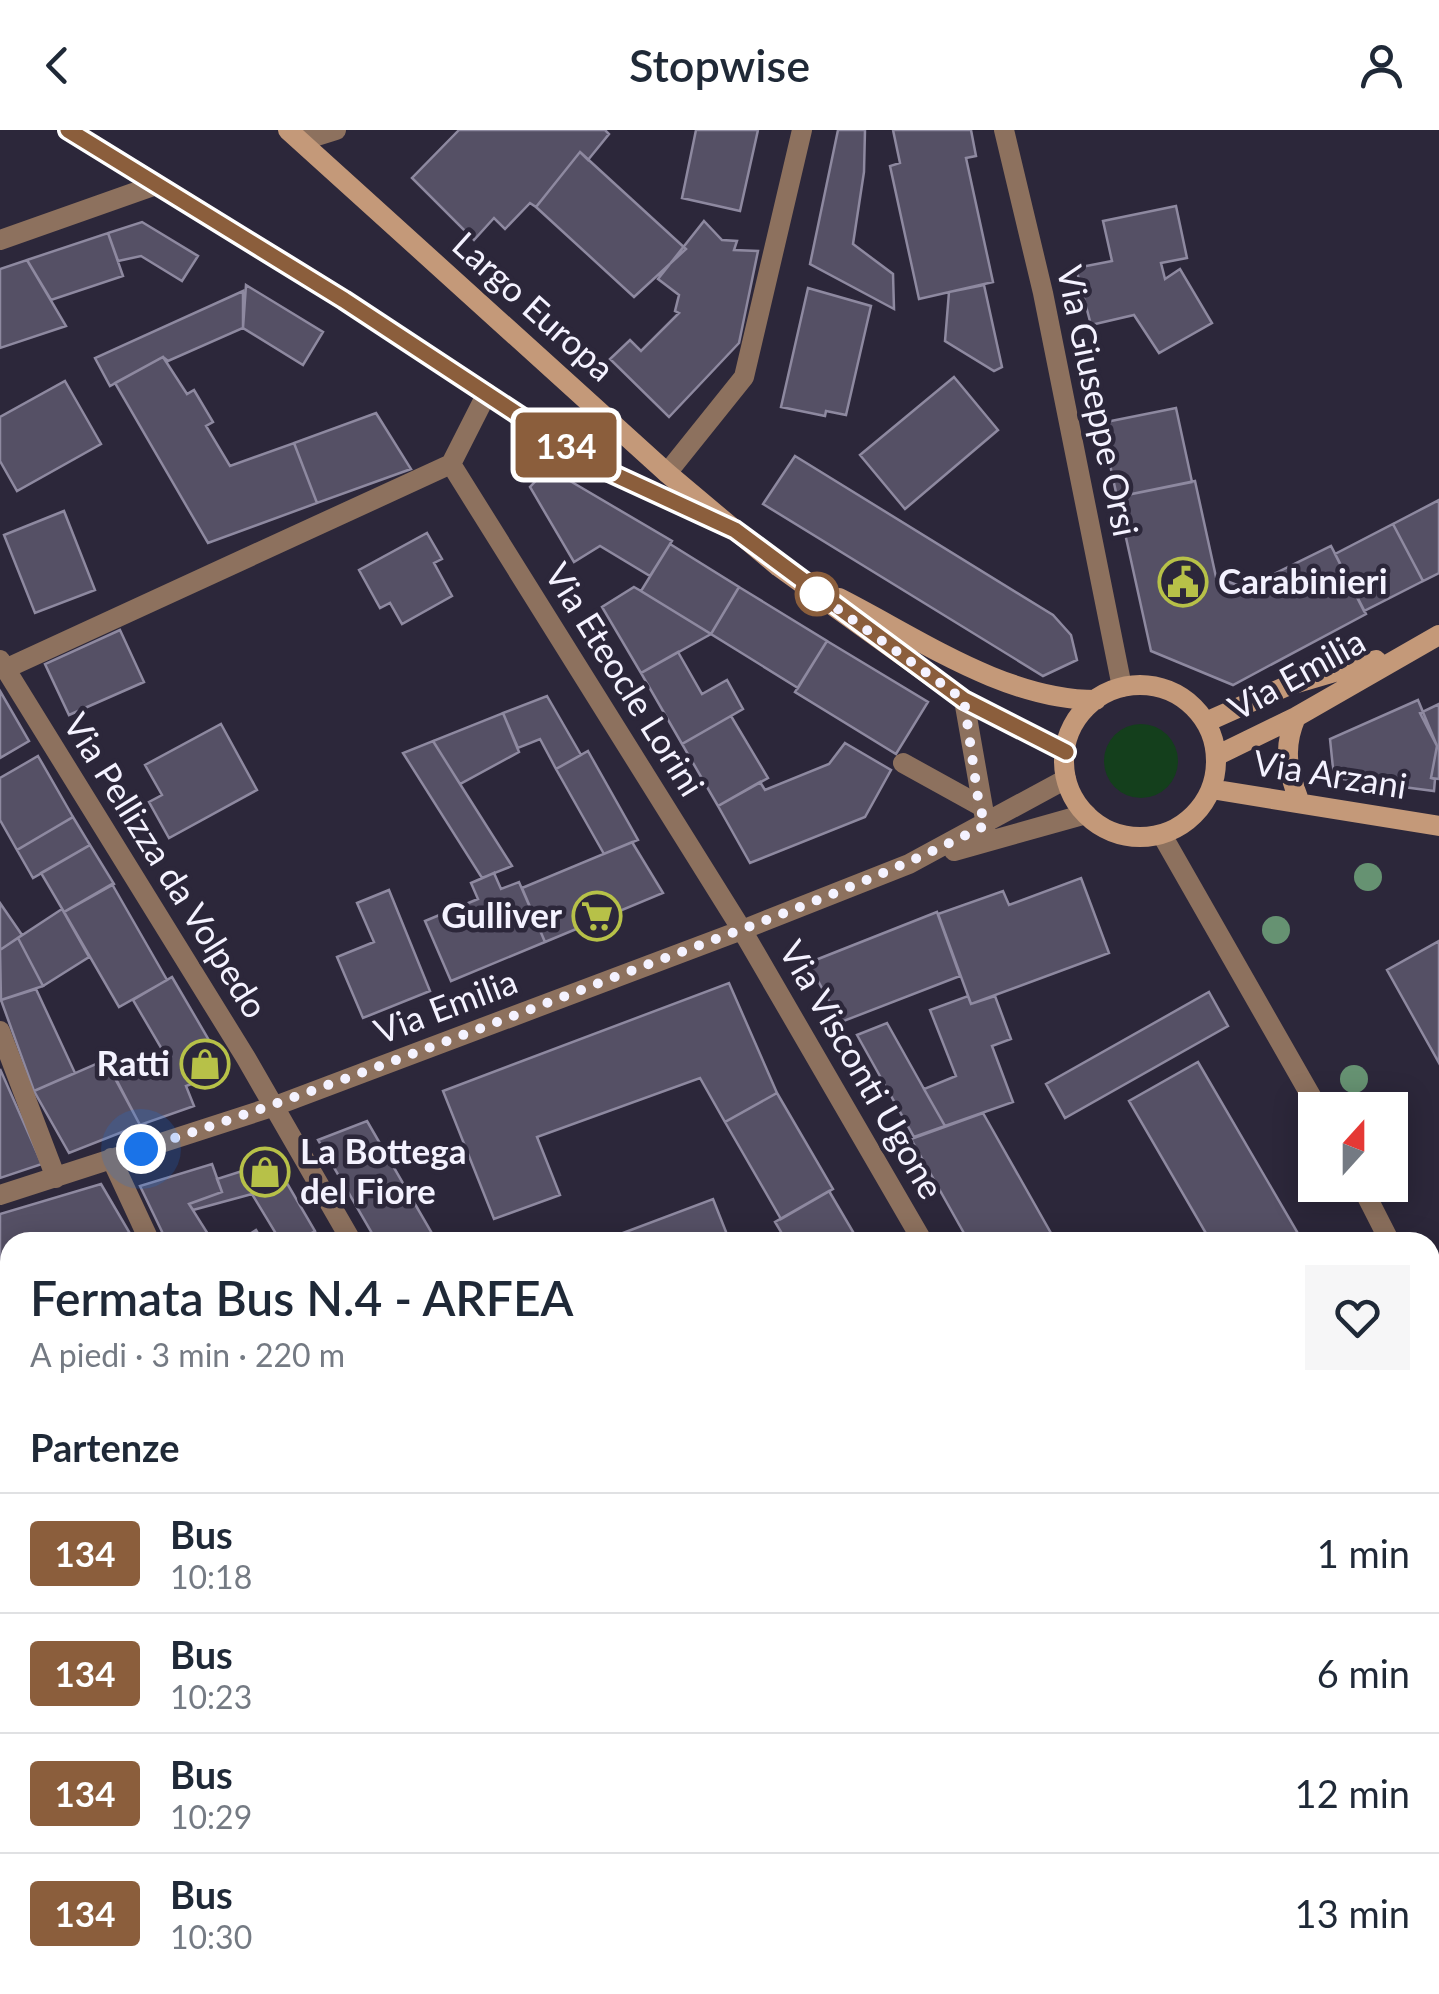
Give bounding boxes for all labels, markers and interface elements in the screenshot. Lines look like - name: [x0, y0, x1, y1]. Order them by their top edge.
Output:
- icon: back: [30, 38, 85, 93]
- text: Stopwise: [629, 38, 810, 92]
- icon: person: [1354, 38, 1409, 93]
- street label: Largo Europa: [445, 222, 624, 389]
- street label: Via Giuseppe Orsi: [1050, 261, 1148, 540]
- line badge: 134: [508, 412, 624, 478]
- text: 134: [536, 424, 596, 466]
- street label: Via Eteocle Lorini: [537, 555, 714, 803]
- public building icon: Carabinieri: [1157, 556, 1209, 608]
- place label: Carabinieri: [1218, 559, 1388, 601]
- unlabelled marker: [796, 573, 838, 615]
- street label: Via Emilia: [1221, 619, 1372, 728]
- street label: Via Pellizza da Volpedo: [56, 705, 278, 1025]
- street label: Via Arzani: [1251, 740, 1410, 806]
- supermarket icon: Gulliver: [571, 890, 623, 942]
- place label: Gulliver: [441, 893, 562, 935]
- street label: Via Visconti Ugone: [772, 932, 954, 1206]
- street label: Via Emilia: [368, 959, 523, 1052]
- shop icon: Ratti: [179, 1038, 231, 1090]
- place label: Ratti: [96, 1041, 170, 1083]
- north arrow: [1298, 1092, 1408, 1202]
- map controls: [1298, 1092, 1408, 1202]
- your location: [116, 1124, 166, 1174]
- place label: La Bottega del Fiore: [300, 1129, 466, 1211]
- shop icon: La Bottega del Fiore: [239, 1146, 291, 1198]
- button: heart: [1305, 1265, 1410, 1370]
- text: Fermata Bus N.4 - ARFEA: [30, 1269, 574, 1326]
- text: A piedi · 3 min · 220 m: [30, 1335, 345, 1374]
- text: Partenze: [30, 1424, 180, 1470]
- text: Bus: [170, 1511, 233, 1557]
- text: 1 min: [1317, 1530, 1410, 1576]
- text: 134: [55, 1532, 115, 1574]
- text: 10:18: [170, 1557, 252, 1596]
- text: Bus: [170, 1631, 233, 1677]
- text: 6 min: [1317, 1650, 1410, 1696]
- text: 134: [55, 1652, 115, 1694]
- text: 10:23: [170, 1677, 252, 1716]
- text: Bus: [170, 1751, 233, 1797]
- text: 12 min: [1295, 1770, 1410, 1816]
- text: 134: [55, 1772, 115, 1814]
- text: 10:29: [170, 1797, 252, 1836]
- text: Bus: [170, 1871, 233, 1917]
- text: 13 min: [1295, 1890, 1410, 1936]
- text: 134: [55, 1892, 115, 1934]
- text: 10:30: [170, 1917, 252, 1956]

